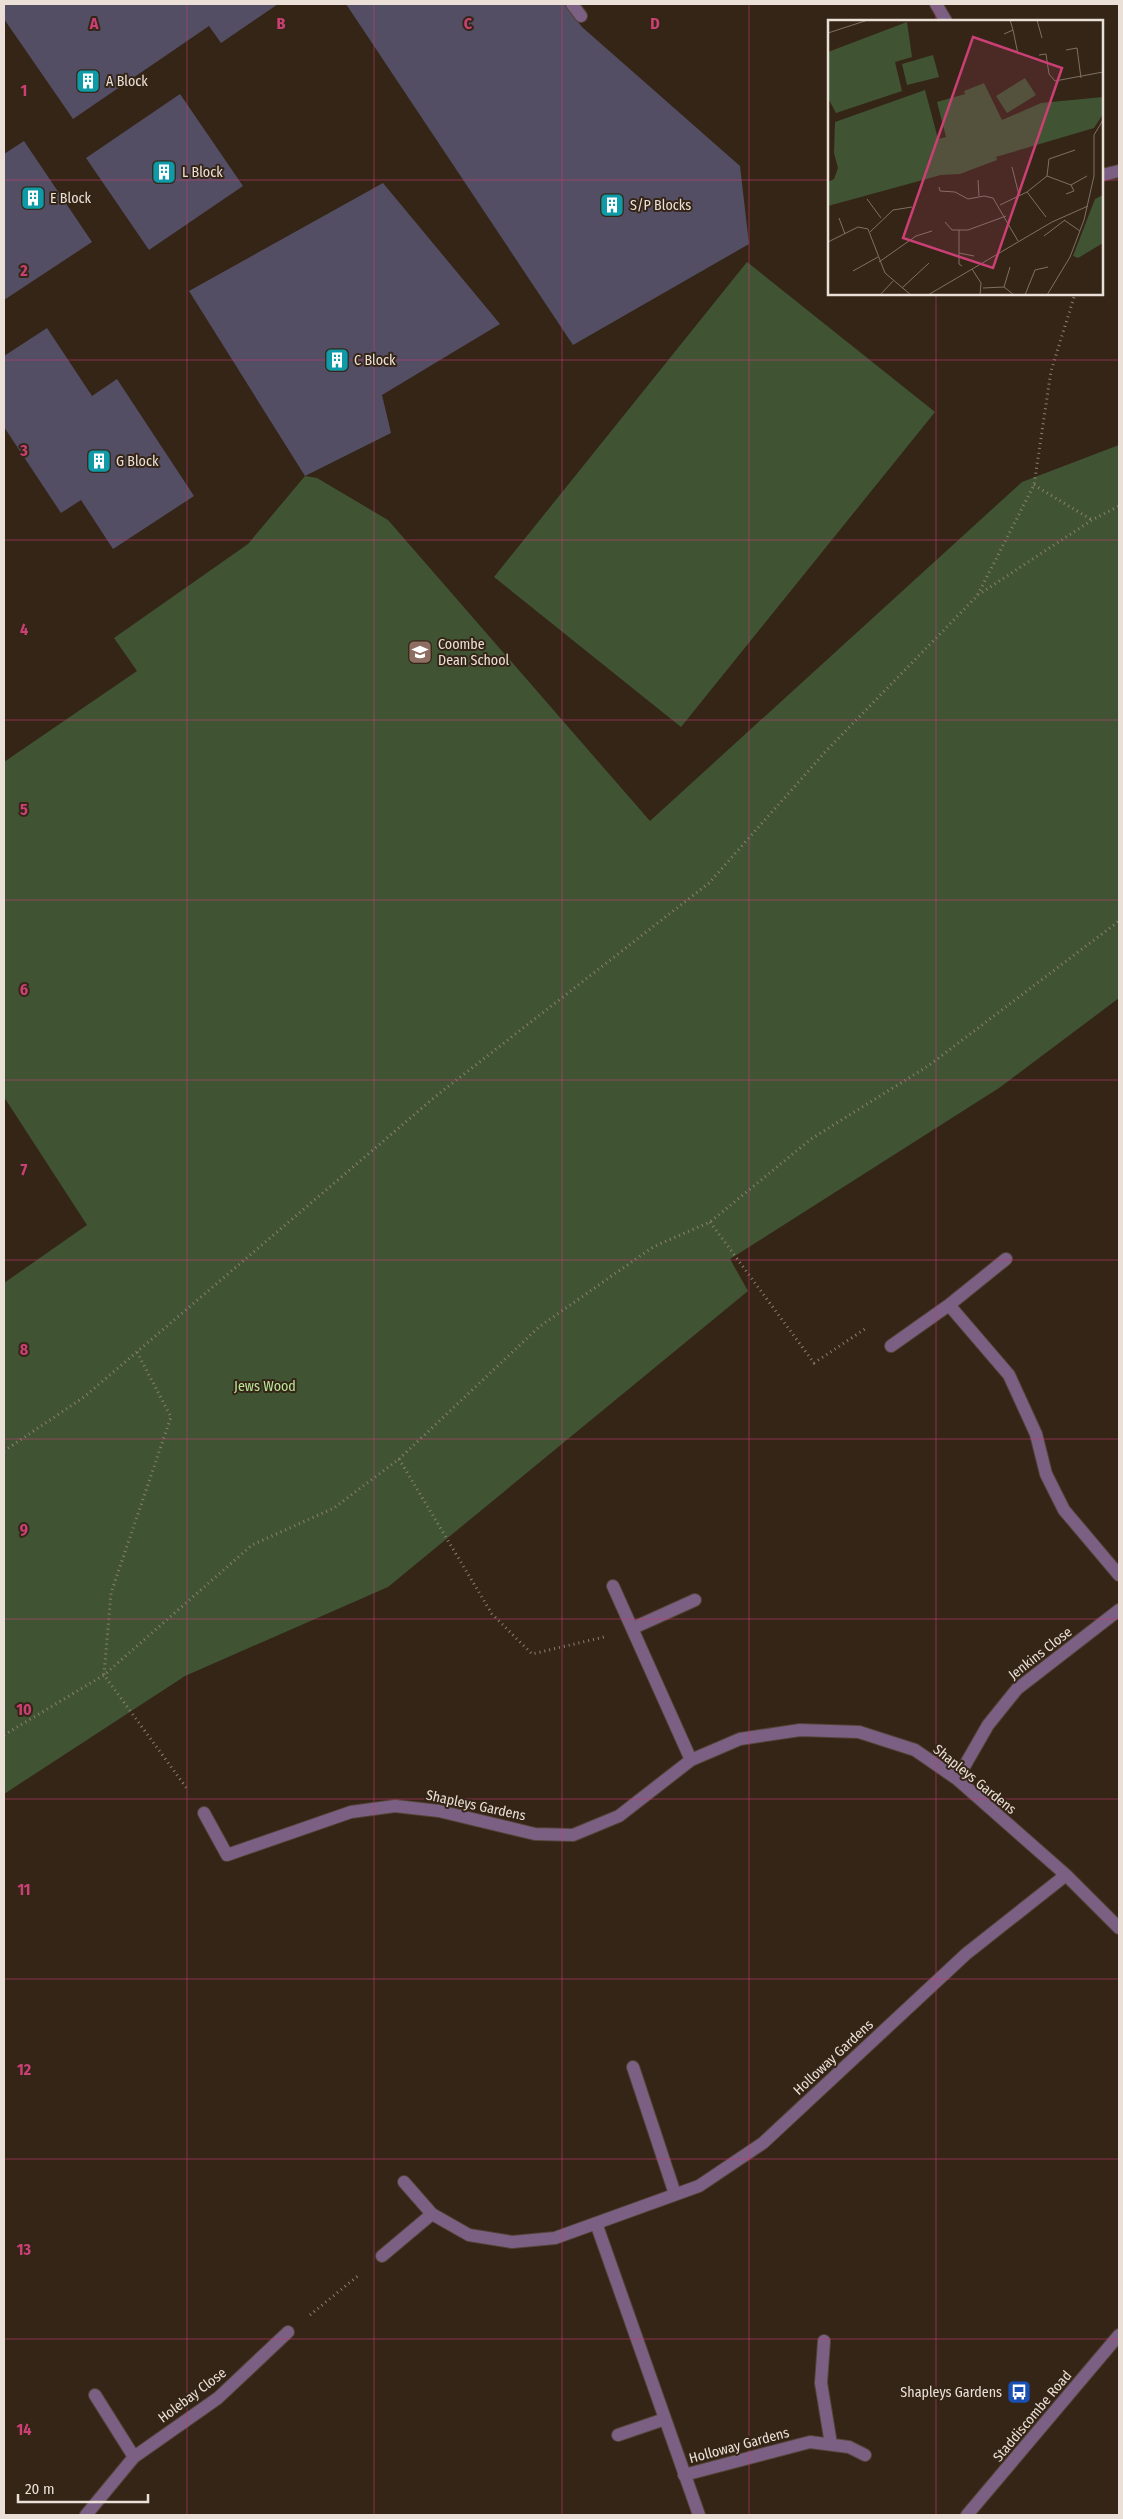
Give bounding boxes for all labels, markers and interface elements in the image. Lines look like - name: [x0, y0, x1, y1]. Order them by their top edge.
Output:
- text: A: [89, 14, 99, 33]
- text: B: [277, 14, 286, 33]
- text: C: [464, 14, 473, 33]
- text: D: [650, 14, 660, 33]
- inset map: [828, 20, 1103, 295]
- building icon: A Block: [75, 68, 101, 94]
- place label: A Block: [106, 73, 148, 90]
- text: 1: [21, 81, 27, 100]
- building icon: L Block: [151, 159, 177, 185]
- place label: L Block: [182, 164, 223, 181]
- building icon: E Block: [20, 185, 46, 211]
- place label: E Block: [50, 190, 91, 207]
- building icon: S/P Blocks: [599, 192, 625, 218]
- place label: S/P Blocks: [630, 197, 691, 214]
- text: 2: [19, 261, 28, 280]
- building icon: C Block: [324, 347, 350, 373]
- place label: C Block: [354, 352, 396, 369]
- text: 3: [19, 441, 28, 460]
- building icon: G Block: [86, 448, 112, 474]
- place label: G Block: [116, 453, 159, 470]
- text: 4: [20, 620, 28, 639]
- place label: Coombe Dean School: [438, 636, 509, 669]
- school or university icon: Coombe Dean School: [407, 639, 433, 665]
- text: 5: [20, 800, 28, 819]
- text: 6: [20, 980, 28, 999]
- text: 7: [21, 1160, 28, 1179]
- text: 8: [20, 1340, 29, 1359]
- park label: Jews Wood: [234, 1378, 296, 1395]
- text: 9: [20, 1520, 28, 1539]
- street label: Jenkins Close: [1005, 1623, 1075, 1683]
- text: 10: [16, 1700, 32, 1719]
- street label: Shapleys Gardens: [930, 1741, 1020, 1818]
- street label: Shapleys Gardens: [424, 1787, 527, 1824]
- text: 11: [17, 1880, 31, 1899]
- street label: Holloway Gardens: [790, 2016, 877, 2099]
- text: 12: [17, 2060, 32, 2079]
- text: 13: [17, 2240, 32, 2259]
- street label: Holebay Close: [155, 2364, 230, 2426]
- street label: Staddiscombe Road: [989, 2367, 1075, 2465]
- bus stop icon: Shapleys Gardens: [1006, 2379, 1032, 2405]
- place label: Shapleys Gardens: [900, 2384, 1002, 2401]
- text: 14: [17, 2420, 32, 2439]
- street label: Holloway Gardens: [687, 2424, 791, 2467]
- scale bar: [18, 2472, 148, 2504]
- text: 20 m: [25, 2480, 55, 2498]

